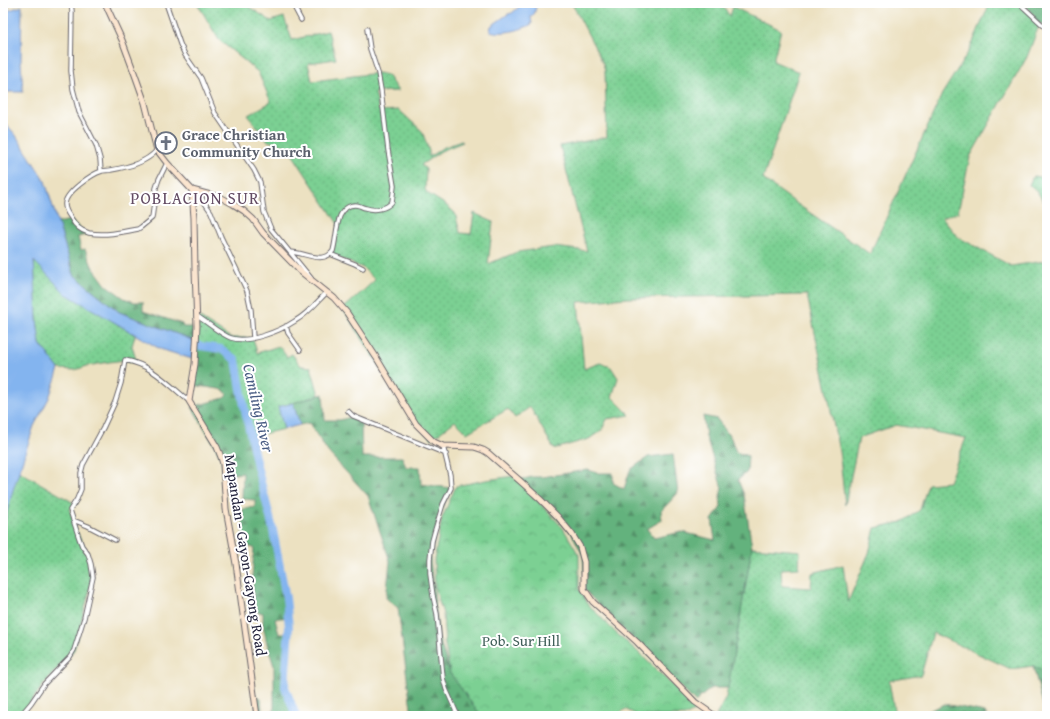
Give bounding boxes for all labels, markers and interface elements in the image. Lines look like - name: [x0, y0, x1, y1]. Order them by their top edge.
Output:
- place label: Grace Christian Community Church: [182, 124, 311, 162]
- church icon: Grace Christian Community Church: [153, 130, 179, 156]
- district label: POBLACION SUR: [130, 185, 260, 210]
- water label: Camiling River: [237, 361, 281, 456]
- street label: Mapandan - Gayon-Gayong Road: [220, 453, 272, 657]
- park label: Pob. Sur Hill: [482, 630, 560, 651]

